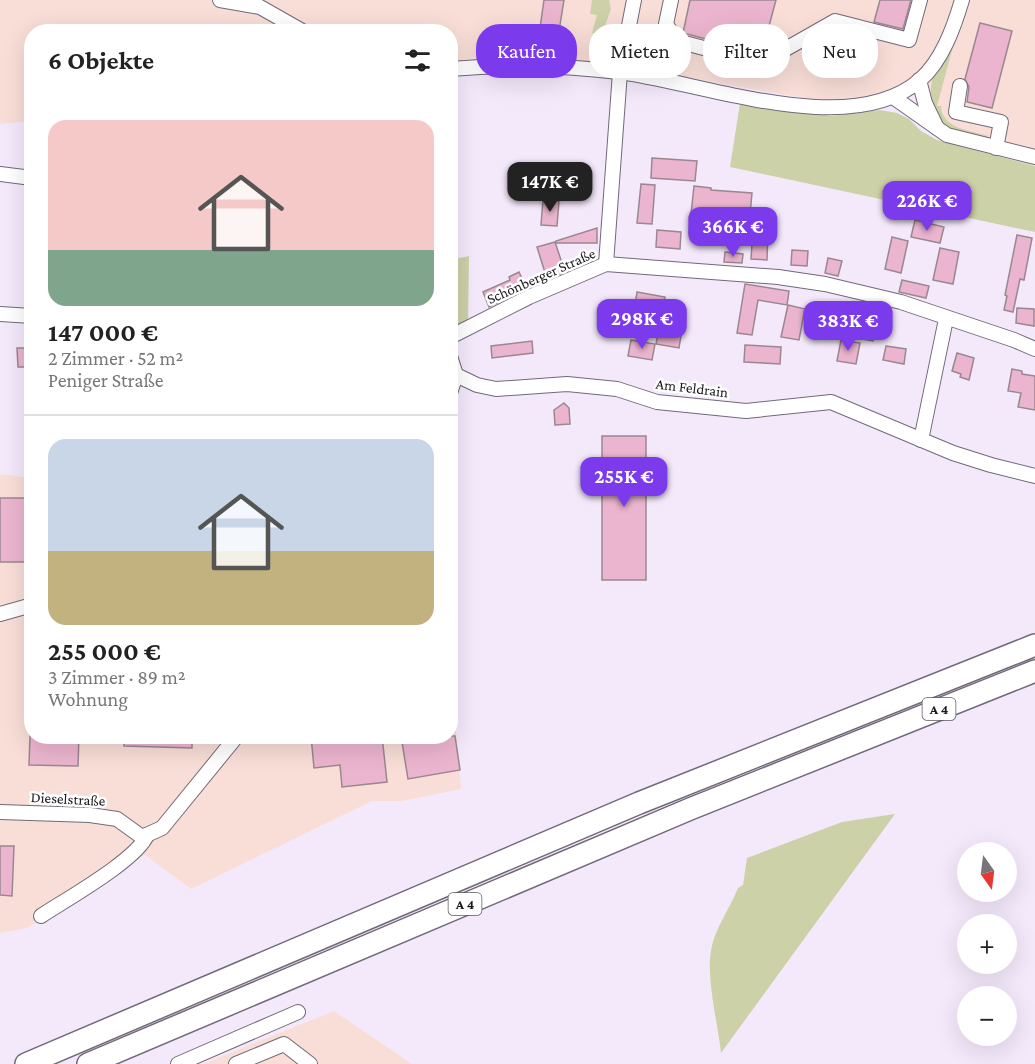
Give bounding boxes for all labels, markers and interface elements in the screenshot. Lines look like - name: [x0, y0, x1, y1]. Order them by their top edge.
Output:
- chip: Kaufen: [476, 24, 577, 78]
- chip: Mieten: [589, 24, 691, 78]
- chip: Filter: [703, 24, 790, 78]
- chip: Neu: [802, 24, 878, 78]
- icon: filters: [401, 44, 434, 77]
- text: 6 Objekte: [48, 46, 154, 75]
- icon: home: [187, 159, 295, 267]
- pin: 147K €: [501, 162, 599, 213]
- text: 147K €: [521, 170, 579, 192]
- pin: 226K €: [878, 181, 976, 232]
- text: 226K €: [897, 189, 957, 211]
- pin: 366K €: [684, 207, 782, 258]
- text: 366K €: [702, 215, 764, 237]
- street label: Schönberger Straße: [484, 245, 598, 308]
- pin: 298K €: [593, 299, 691, 350]
- pin: 383K €: [799, 301, 897, 352]
- text: 298K €: [611, 307, 673, 329]
- text: 383K €: [818, 309, 878, 331]
- text: 147 000 €: [48, 318, 158, 347]
- text: 2 Zimmer · 52 m²: [48, 347, 183, 369]
- text: Peniger Straße: [48, 369, 164, 391]
- street label: Am Feldrain: [655, 376, 729, 400]
- pin: 255K €: [575, 457, 673, 508]
- text: 255K €: [594, 465, 654, 487]
- icon: home: [187, 478, 295, 586]
- text: 255 000 €: [48, 637, 161, 666]
- text: 3 Zimmer · 89 m²: [48, 666, 186, 688]
- text: Wohnung: [48, 688, 128, 710]
- road number: A 4: [922, 698, 956, 720]
- street label: Dieselstraße: [30, 789, 106, 809]
- north arrow: [957, 842, 1017, 902]
- map controls: [957, 842, 1017, 1046]
- road number: A 4: [448, 893, 482, 915]
- button: +: [957, 914, 1017, 974]
- button: −: [957, 986, 1017, 1046]

